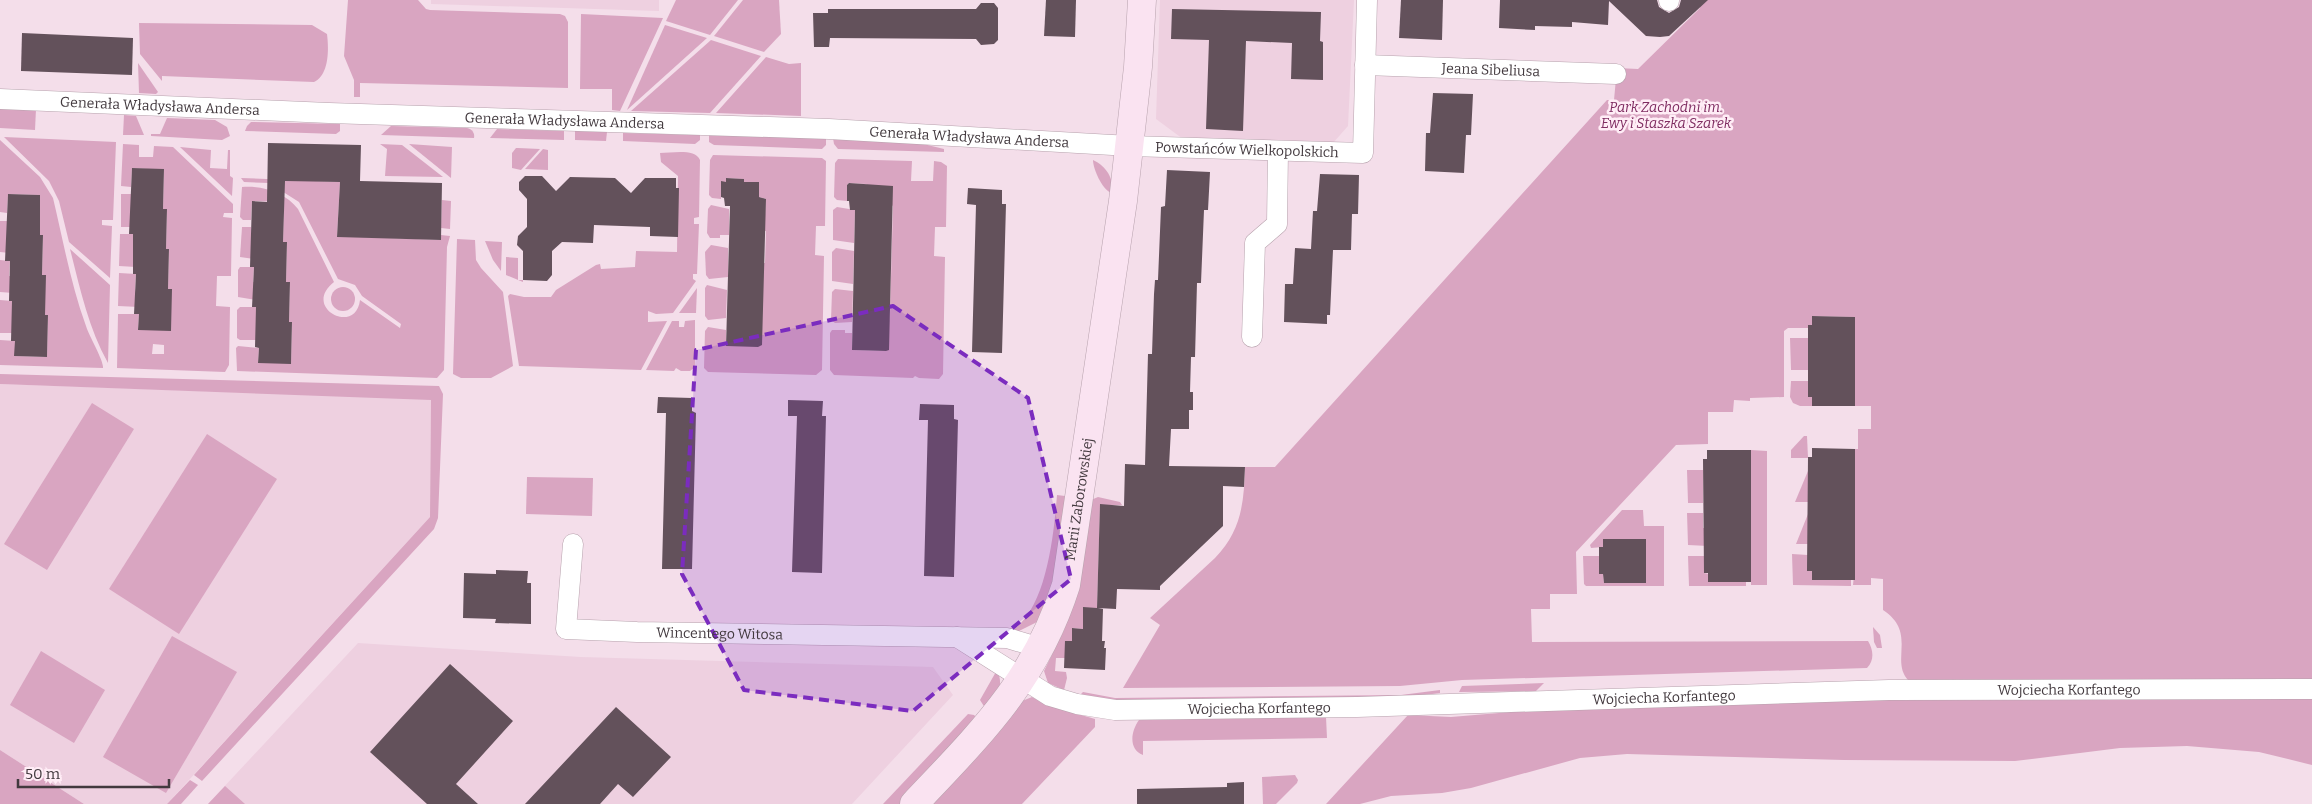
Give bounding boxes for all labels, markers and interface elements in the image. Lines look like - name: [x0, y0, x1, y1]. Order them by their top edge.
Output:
- street label: Jeana Sibeliusa: [1440, 60, 1541, 80]
- street label: Generała Władysława Andersa: [60, 94, 260, 119]
- park label: Park Zachodni im. Ewy i Staszka Szarek: [1601, 99, 1732, 132]
- street label: Generała Władysława Andersa: [464, 109, 665, 133]
- street label: Generała Władysława Andersa: [869, 123, 1070, 152]
- street label: Powstańców Wielkopolskich: [1155, 139, 1339, 161]
- street label: Marii Zaborowskiej: [1062, 437, 1097, 562]
- street label: Wincentego Witosa: [656, 624, 783, 643]
- street label: Wojciecha Korfantego: [1997, 681, 2141, 699]
- street label: Wojciecha Korfantego: [1592, 687, 1736, 708]
- street label: Wojciecha Korfantego: [1188, 699, 1331, 718]
- scale bar: [18, 756, 169, 788]
- text: 50 m: [25, 765, 61, 783]

